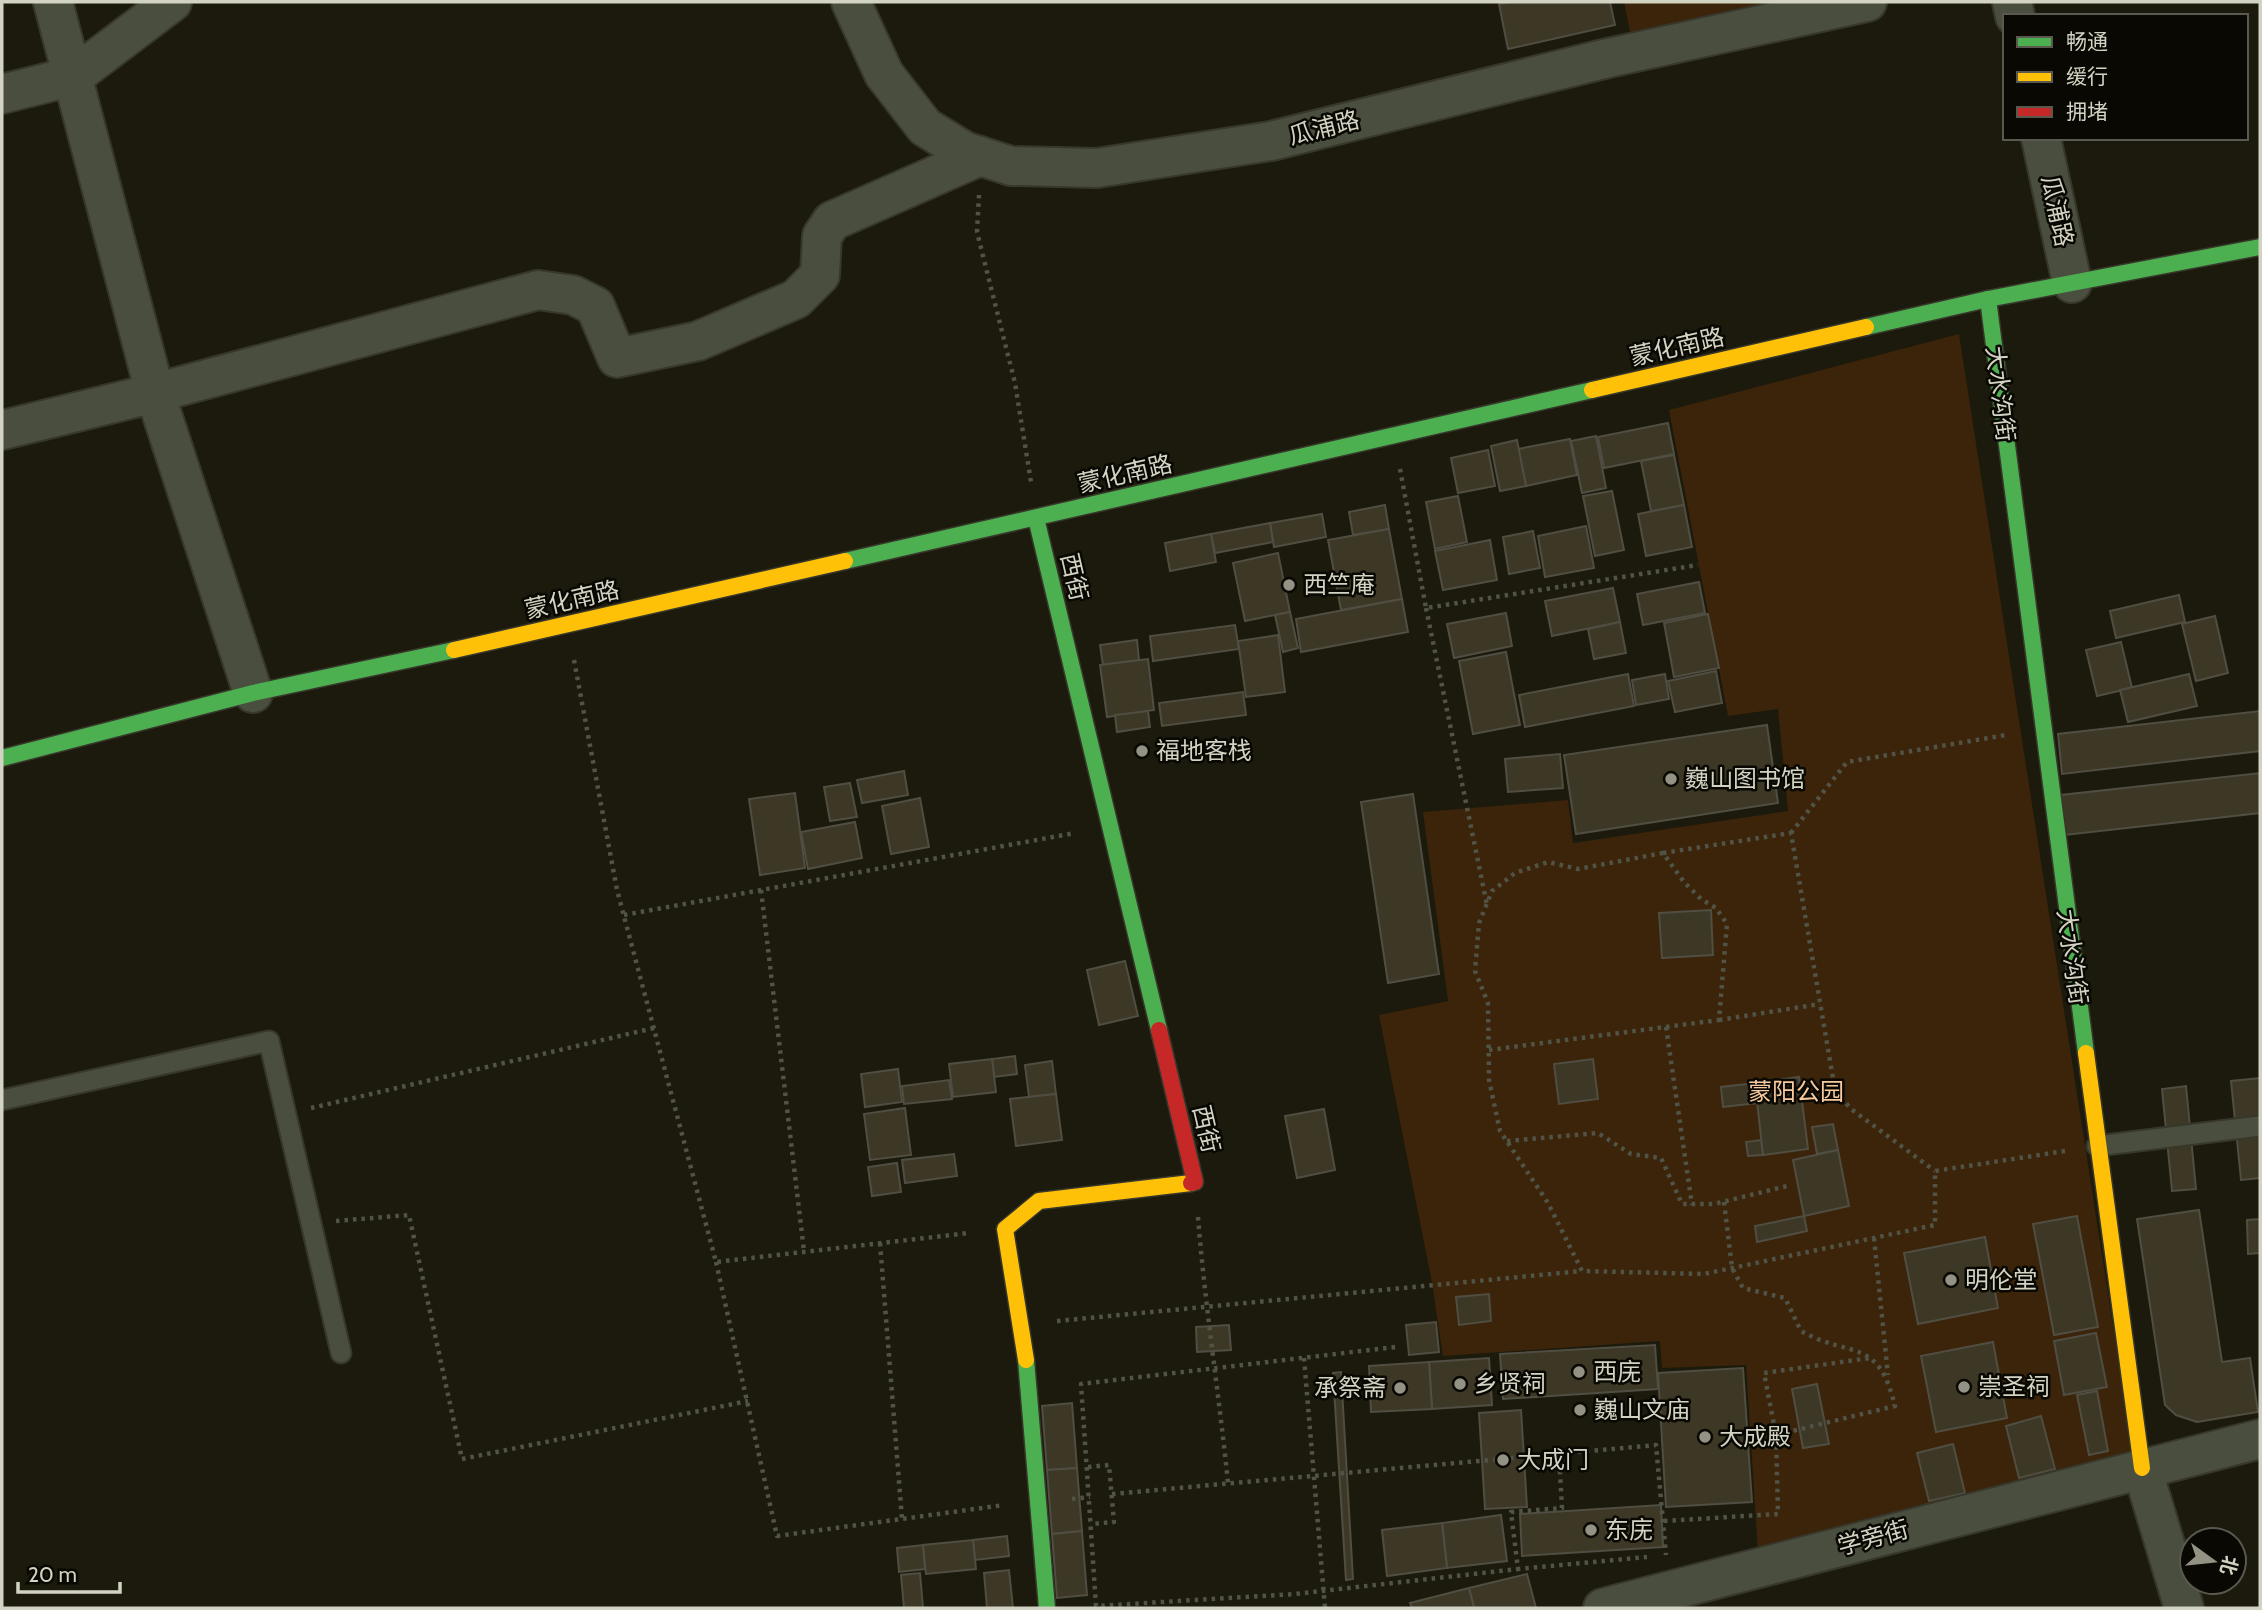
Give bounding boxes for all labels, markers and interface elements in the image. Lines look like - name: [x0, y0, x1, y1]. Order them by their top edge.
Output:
- legend: [2003, 14, 2248, 140]
- text: 畅通: [2066, 29, 2108, 54]
- text: 缓行: [2066, 64, 2108, 89]
- text: 拥堵: [2066, 99, 2108, 124]
- street label: 瓜浦路: [1285, 105, 1362, 150]
- street label: 瓜浦路: [2036, 173, 2079, 249]
- street label: 蒙化南路: [1627, 322, 1727, 371]
- street label: 大水沟街: [1980, 345, 2021, 443]
- street label: 蒙化南路: [1075, 449, 1175, 498]
- street label: 西街: [1055, 550, 1094, 604]
- place label: 西竺庵: [1303, 570, 1375, 599]
- street label: 蒙化南路: [522, 575, 622, 624]
- marker: 西竺庵: [1281, 577, 1297, 593]
- place label: 福地客栈: [1156, 736, 1252, 765]
- marker: 福地客栈: [1134, 743, 1150, 759]
- place label: 巍山图书馆: [1685, 764, 1805, 793]
- marker: 巍山图书馆: [1663, 771, 1679, 787]
- street label: 大水沟街: [2051, 907, 2094, 1006]
- park label: 蒙阳公园: [1748, 1077, 1844, 1106]
- street label: 西街: [1187, 1102, 1226, 1156]
- place label: 明伦堂: [1965, 1265, 2037, 1294]
- marker: 明伦堂: [1943, 1272, 1959, 1288]
- place label: 西庑: [1593, 1357, 1641, 1386]
- marker: 西庑: [1571, 1364, 1587, 1380]
- place label: 乡贤祠: [1474, 1369, 1546, 1398]
- place label: 崇圣祠: [1978, 1372, 2050, 1401]
- place label: 承祭斋: [1314, 1373, 1386, 1402]
- marker: 乡贤祠: [1452, 1376, 1468, 1392]
- marker: 崇圣祠: [1956, 1379, 1972, 1395]
- marker: 承祭斋: [1392, 1380, 1408, 1396]
- place label: 巍山文庙: [1594, 1395, 1690, 1424]
- marker: 巍山文庙: [1572, 1402, 1588, 1418]
- place label: 大成殿: [1719, 1422, 1791, 1451]
- marker: 大成殿: [1697, 1429, 1713, 1445]
- place label: 大成门: [1517, 1445, 1589, 1474]
- marker: 大成门: [1495, 1452, 1511, 1468]
- street label: 学旁街: [1834, 1514, 1911, 1561]
- place label: 东庑: [1605, 1515, 1653, 1544]
- marker: 东庑: [1583, 1522, 1599, 1538]
- north arrow: [2178, 1526, 2248, 1596]
- scale bar: [18, 1550, 119, 1594]
- text: 北: [2215, 1553, 2243, 1577]
- text: 20 m: [28, 1562, 77, 1587]

